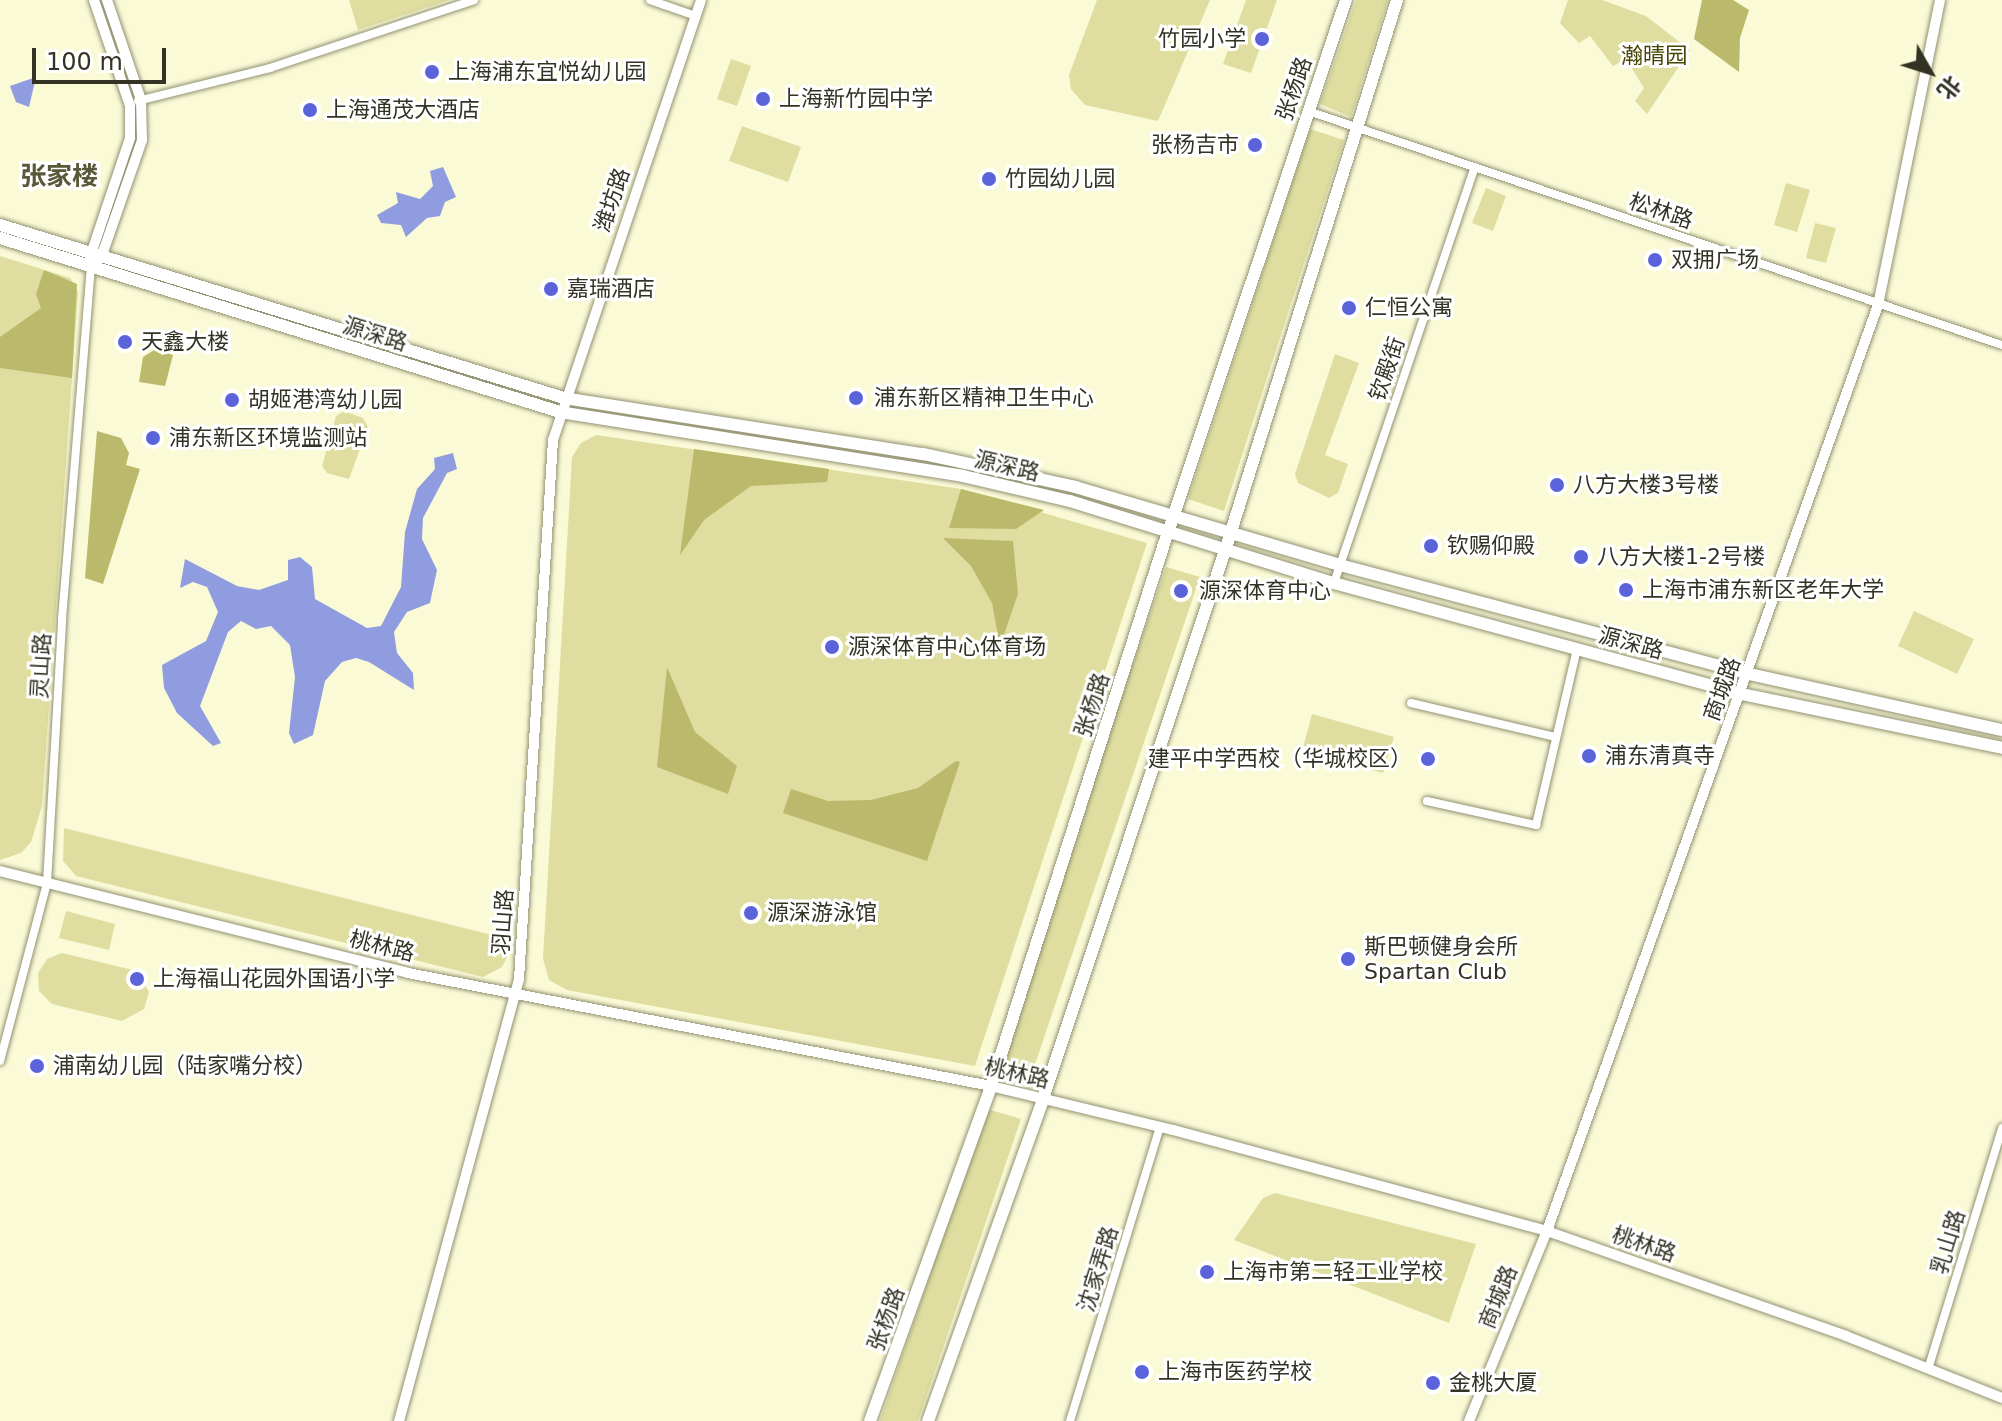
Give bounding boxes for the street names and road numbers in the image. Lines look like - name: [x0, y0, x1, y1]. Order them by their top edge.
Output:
- street label: 张杨路: [1271, 54, 1317, 124]
- street label: 潍坊路: [589, 165, 635, 235]
- street label: 松林路: [1626, 188, 1696, 234]
- street label: 源深路: [340, 312, 410, 356]
- street label: 钦殿街: [1364, 334, 1410, 404]
- street label: 源深路: [972, 446, 1042, 486]
- street label: 源深路: [1596, 622, 1666, 664]
- street label: 灵山路: [26, 632, 56, 700]
- street label: 商城路: [1698, 653, 1746, 725]
- street label: 张杨路: [1069, 670, 1115, 740]
- street label: 羽山路: [488, 888, 518, 956]
- street label: 桃林路: [347, 925, 417, 967]
- street label: 桃林路: [982, 1053, 1052, 1093]
- street label: 乳山路: [1926, 1207, 1970, 1277]
- street label: 桃林路: [1609, 1221, 1679, 1267]
- street label: 沈家弄路: [1073, 1223, 1123, 1315]
- street label: 商城路: [1473, 1261, 1523, 1333]
- street label: 张杨路: [862, 1283, 910, 1355]

